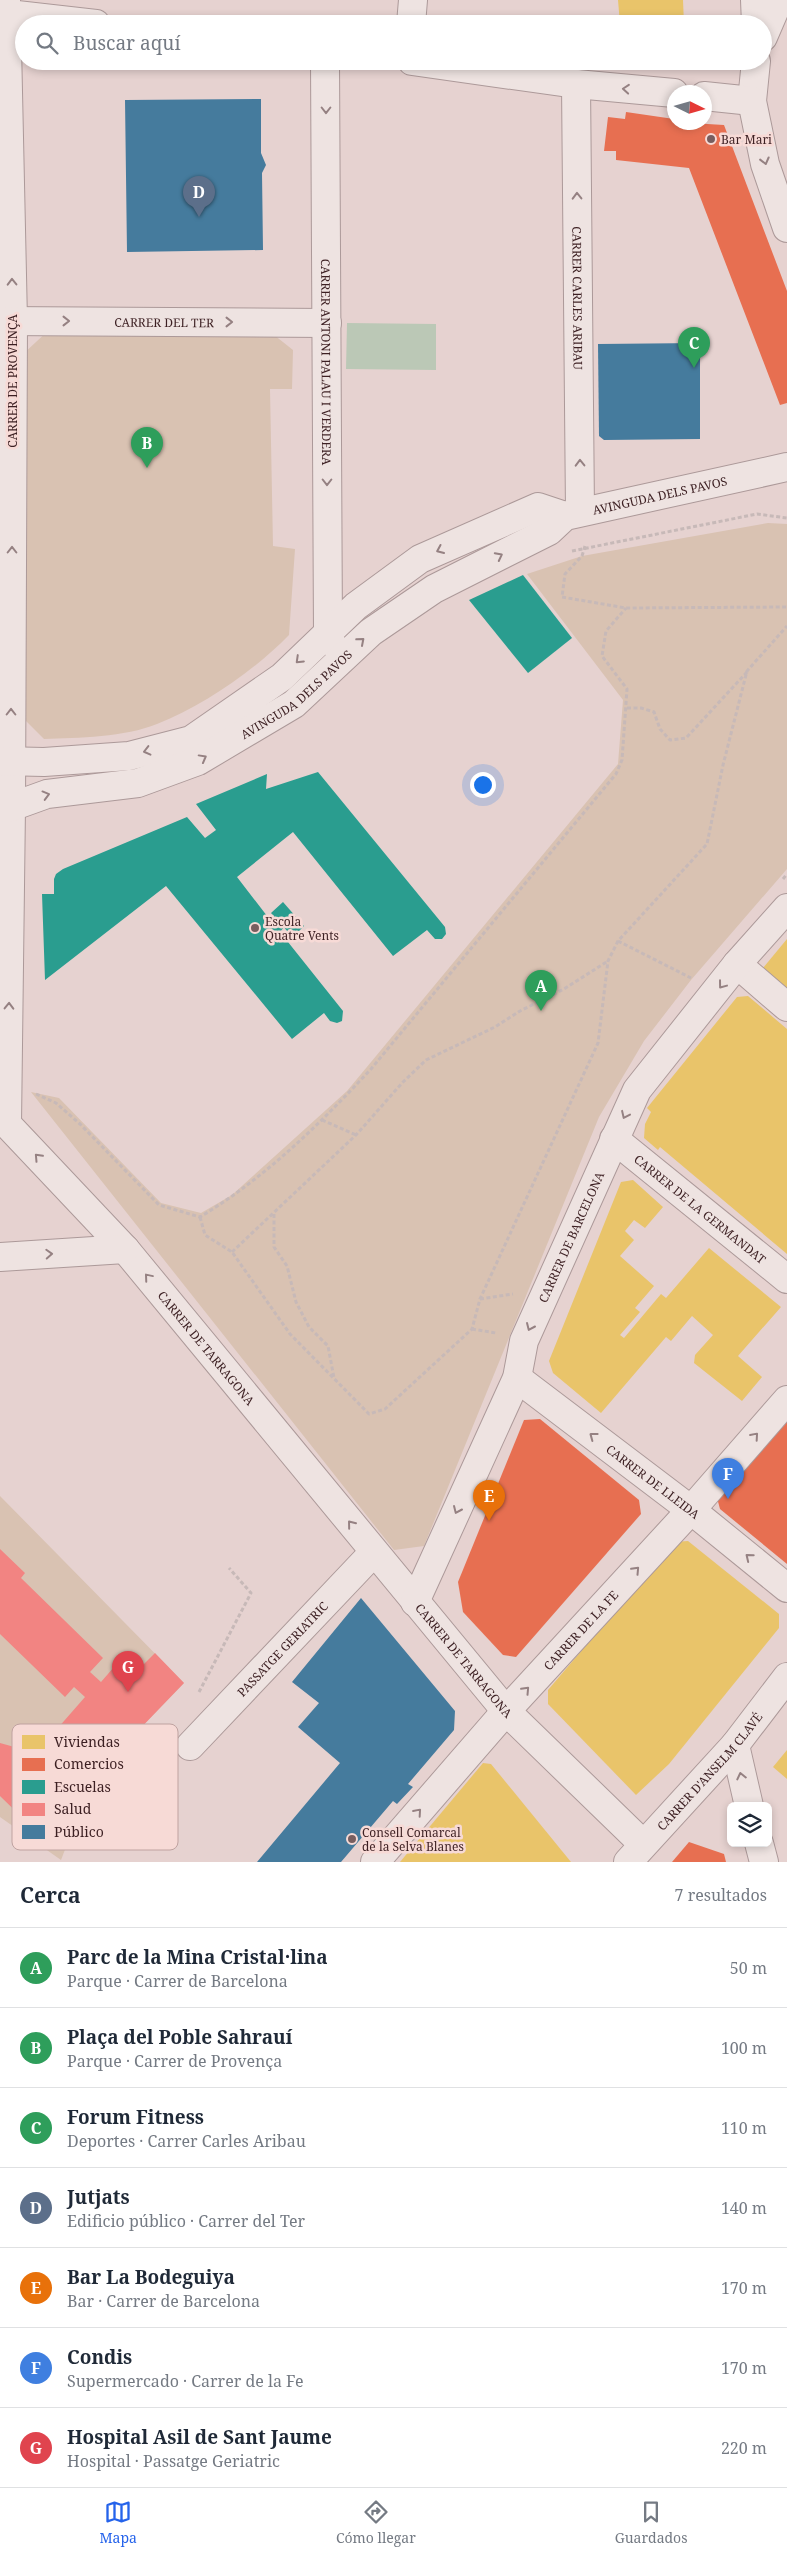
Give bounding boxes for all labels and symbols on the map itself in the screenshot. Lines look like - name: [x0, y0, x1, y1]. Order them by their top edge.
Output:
- one-way arrow: [622, 84, 630, 95]
- north arrow: [667, 85, 712, 130]
- one-way arrow: [321, 106, 331, 114]
- place label: Bar Mari: [721, 131, 772, 148]
- marker: Bar Mari: [705, 133, 717, 145]
- one-way arrow: [759, 156, 770, 165]
- pin: D: [183, 176, 215, 217]
- one-way arrow: [572, 191, 582, 199]
- street label: CARRER CARLES ARIBAU: [569, 226, 587, 370]
- street label: CARRER ANTONI PALAU I VERDERA: [318, 259, 336, 466]
- one-way arrow: [7, 278, 17, 286]
- street label: CARRER DEL TER: [114, 313, 214, 331]
- street label: CARRER DE PROVENÇA: [4, 314, 21, 448]
- one-way arrow: [62, 316, 70, 326]
- one-way arrow: [225, 317, 233, 328]
- pin: C: [678, 327, 710, 368]
- pin: B: [131, 427, 163, 468]
- one-way arrow: [574, 459, 585, 467]
- street label: AVINGUDA DELS PAVOS: [591, 472, 729, 518]
- one-way arrow: [322, 479, 333, 487]
- one-way arrow: [436, 544, 445, 555]
- one-way arrow: [6, 546, 17, 554]
- one-way arrow: [494, 552, 503, 562]
- one-way arrow: [355, 638, 364, 647]
- street label: AVINGUDA DELS PAVOS: [237, 646, 355, 743]
- one-way arrow: [295, 655, 304, 664]
- one-way arrow: [6, 708, 16, 716]
- one-way arrow: [142, 745, 151, 756]
- one-way arrow: [198, 754, 207, 764]
- your location: [470, 772, 496, 798]
- one-way arrow: [42, 790, 51, 801]
- place label: Escola Quatre Vents: [265, 913, 339, 944]
- marker: Escola Quatre Vents: [249, 922, 261, 934]
- pin: A: [525, 970, 557, 1011]
- one-way arrow: [719, 979, 727, 988]
- one-way arrow: [4, 1002, 14, 1010]
- one-way arrow: [621, 1110, 631, 1119]
- street label: CARRER DE LA GERMANDAT: [631, 1150, 770, 1268]
- one-way arrow: [35, 1153, 44, 1162]
- street label: CARRER DE BARCELONA: [534, 1168, 608, 1305]
- one-way arrow: [45, 1248, 53, 1259]
- one-way arrow: [145, 1274, 153, 1283]
- street label: CARRER DE TARRAGONA: [154, 1287, 259, 1409]
- one-way arrow: [525, 1322, 536, 1331]
- one-way arrow: [590, 1433, 599, 1441]
- one-way arrow: [750, 1433, 759, 1442]
- street label: CARRER DE LLEIDA: [603, 1440, 704, 1523]
- pin: F: [712, 1458, 744, 1499]
- pin: E: [473, 1480, 505, 1521]
- one-way arrow: [453, 1505, 463, 1514]
- one-way arrow: [348, 1521, 356, 1530]
- one-way arrow: [746, 1555, 755, 1563]
- one-way arrow: [630, 1567, 639, 1576]
- street label: CARRER DE LA FE: [539, 1586, 622, 1674]
- street label: PASSATGE GERIATRIC: [233, 1598, 331, 1700]
- street label: CARRER DE TARRAGONA: [412, 1599, 517, 1722]
- pin: G: [112, 1651, 144, 1692]
- one-way arrow: [520, 1687, 529, 1696]
- street label: CARRER D'ANSELM CLAVÉ: [653, 1709, 766, 1834]
- legend: [12, 1724, 178, 1850]
- text: Viviendas: [54, 1732, 120, 1751]
- text: Comercios: [54, 1754, 124, 1773]
- one-way arrow: [736, 1771, 747, 1780]
- text: Escuelas: [54, 1777, 111, 1796]
- text: Salud: [54, 1799, 92, 1818]
- one-way arrow: [412, 1809, 421, 1818]
- text: Público: [54, 1822, 104, 1841]
- place label: Consell Comarcal de la Selva Blanes: [362, 1824, 464, 1855]
- marker: Consell Comarcal de la Selva Blanes: [346, 1833, 358, 1845]

